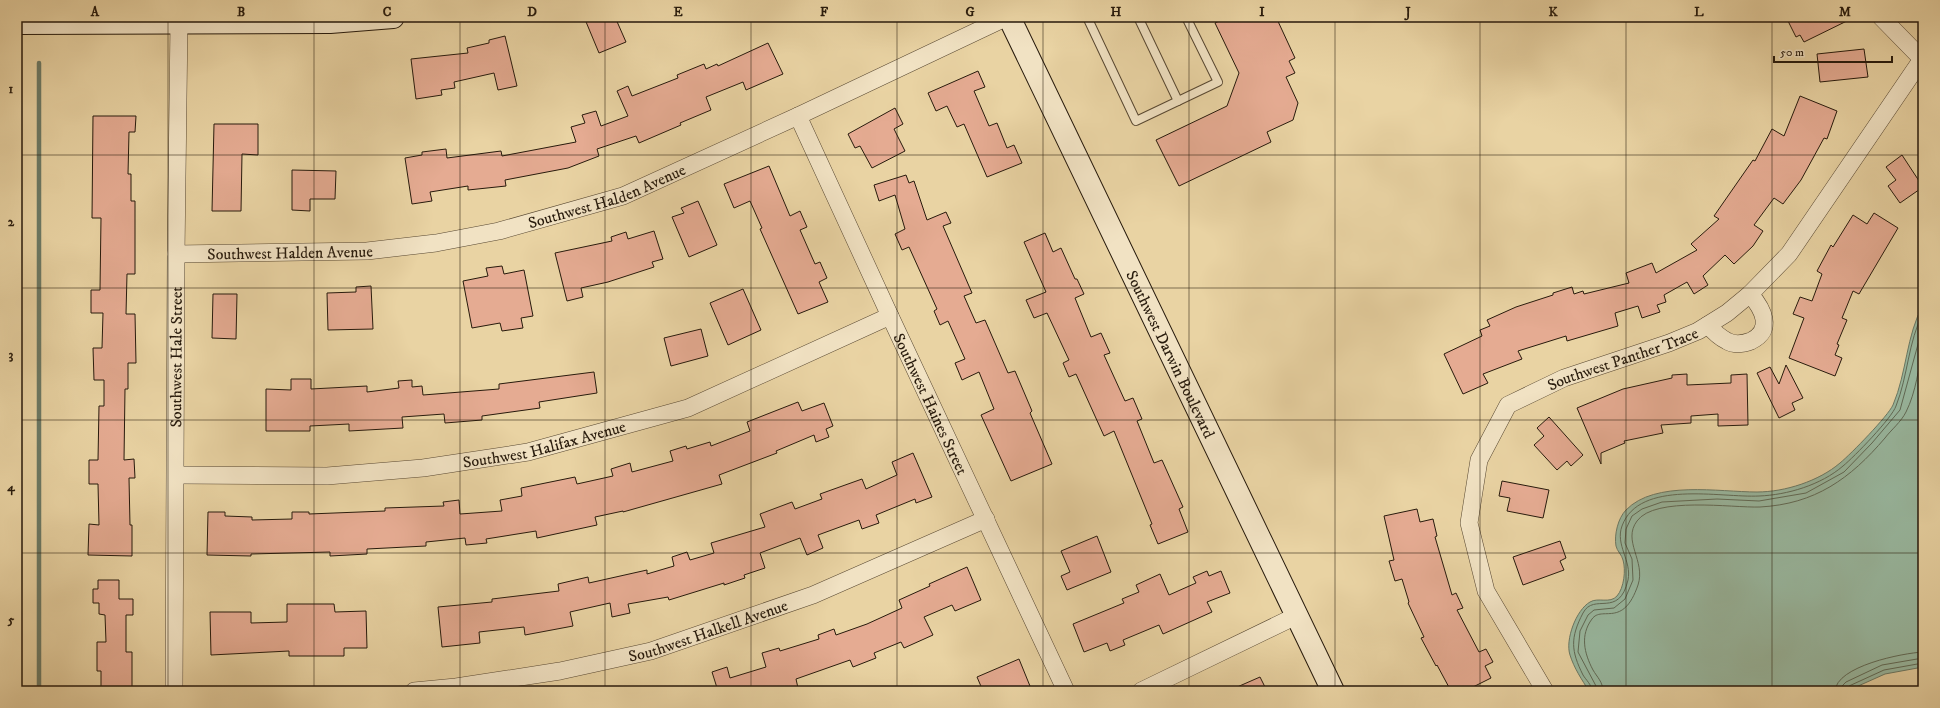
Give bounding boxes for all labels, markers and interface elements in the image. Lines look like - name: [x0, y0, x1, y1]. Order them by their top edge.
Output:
- text: A: [90, 4, 100, 20]
- text: B: [237, 4, 245, 20]
- text: C: [383, 4, 392, 20]
- text: D: [527, 4, 537, 20]
- text: E: [673, 4, 683, 20]
- text: F: [820, 4, 829, 20]
- text: G: [965, 4, 975, 20]
- text: H: [1111, 4, 1122, 20]
- text: I: [1259, 4, 1265, 20]
- text: J: [1403, 4, 1411, 21]
- text: K: [1548, 4, 1558, 20]
- text: L: [1694, 4, 1704, 20]
- text: M: [1839, 4, 1851, 20]
- scale bar: [1774, 38, 1892, 64]
- text: 50 m: [1780, 45, 1804, 60]
- text: 1: [9, 81, 14, 97]
- street label: Southwest Halden Avenue: [526, 160, 689, 233]
- text: 2: [8, 214, 15, 230]
- street label: Southwest Halden Avenue: [207, 241, 374, 265]
- street label: Southwest Darwin Boulevard: [1121, 267, 1219, 442]
- street label: Southwest Hale Street: [166, 286, 187, 428]
- street label: Southwest Panther Trace: [1544, 323, 1702, 396]
- street label: Southwest Haines Street: [888, 330, 972, 478]
- text: 3: [9, 347, 14, 363]
- street label: Southwest Halifax Avenue: [462, 417, 628, 473]
- text: 4: [6, 479, 15, 496]
- street label: Southwest Halkell Avenue: [627, 595, 791, 667]
- text: 5: [7, 612, 15, 628]

